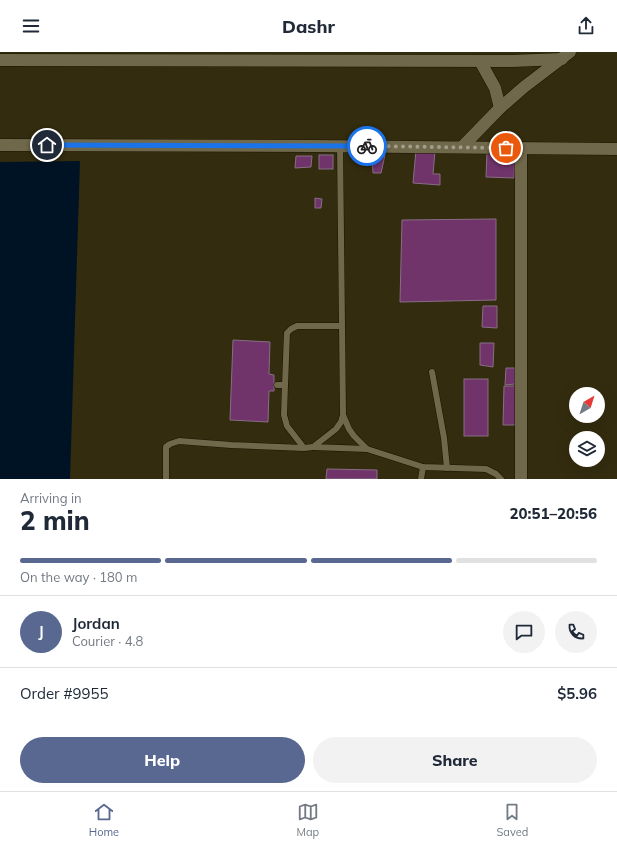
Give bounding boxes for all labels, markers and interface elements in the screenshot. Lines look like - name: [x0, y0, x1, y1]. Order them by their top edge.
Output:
- icon: menu: [20, 15, 42, 37]
- text: Dashr: [282, 15, 335, 38]
- icon: share: [575, 15, 597, 37]
- courier: [347, 126, 387, 166]
- pin: [30, 128, 64, 162]
- pin: [489, 131, 523, 165]
- icon: home: [36, 134, 58, 156]
- icon: bike: [356, 135, 378, 157]
- icon: bag: [495, 137, 517, 159]
- north arrow: [569, 387, 605, 423]
- map controls: [569, 387, 605, 467]
- button: layers: [569, 431, 605, 467]
- text: Arriving in: [20, 490, 82, 506]
- text: 2 min: [20, 504, 90, 537]
- text: 20:51–20:56: [510, 504, 597, 523]
- text: On the way · 180 m: [20, 569, 137, 585]
- button: chat: [503, 611, 545, 653]
- button: phone: [555, 611, 597, 653]
- text: Jordan: [72, 614, 120, 633]
- text: J: [38, 622, 44, 641]
- text: Courier · 4.8: [72, 633, 143, 649]
- text: Order #9955: [20, 684, 108, 703]
- text: $5.96: [557, 684, 597, 703]
- button: Help: [20, 737, 305, 783]
- button: Share: [313, 737, 597, 783]
- tab: Home: [89, 801, 119, 839]
- tab: Map: [296, 801, 319, 839]
- tab: Saved: [497, 801, 528, 839]

